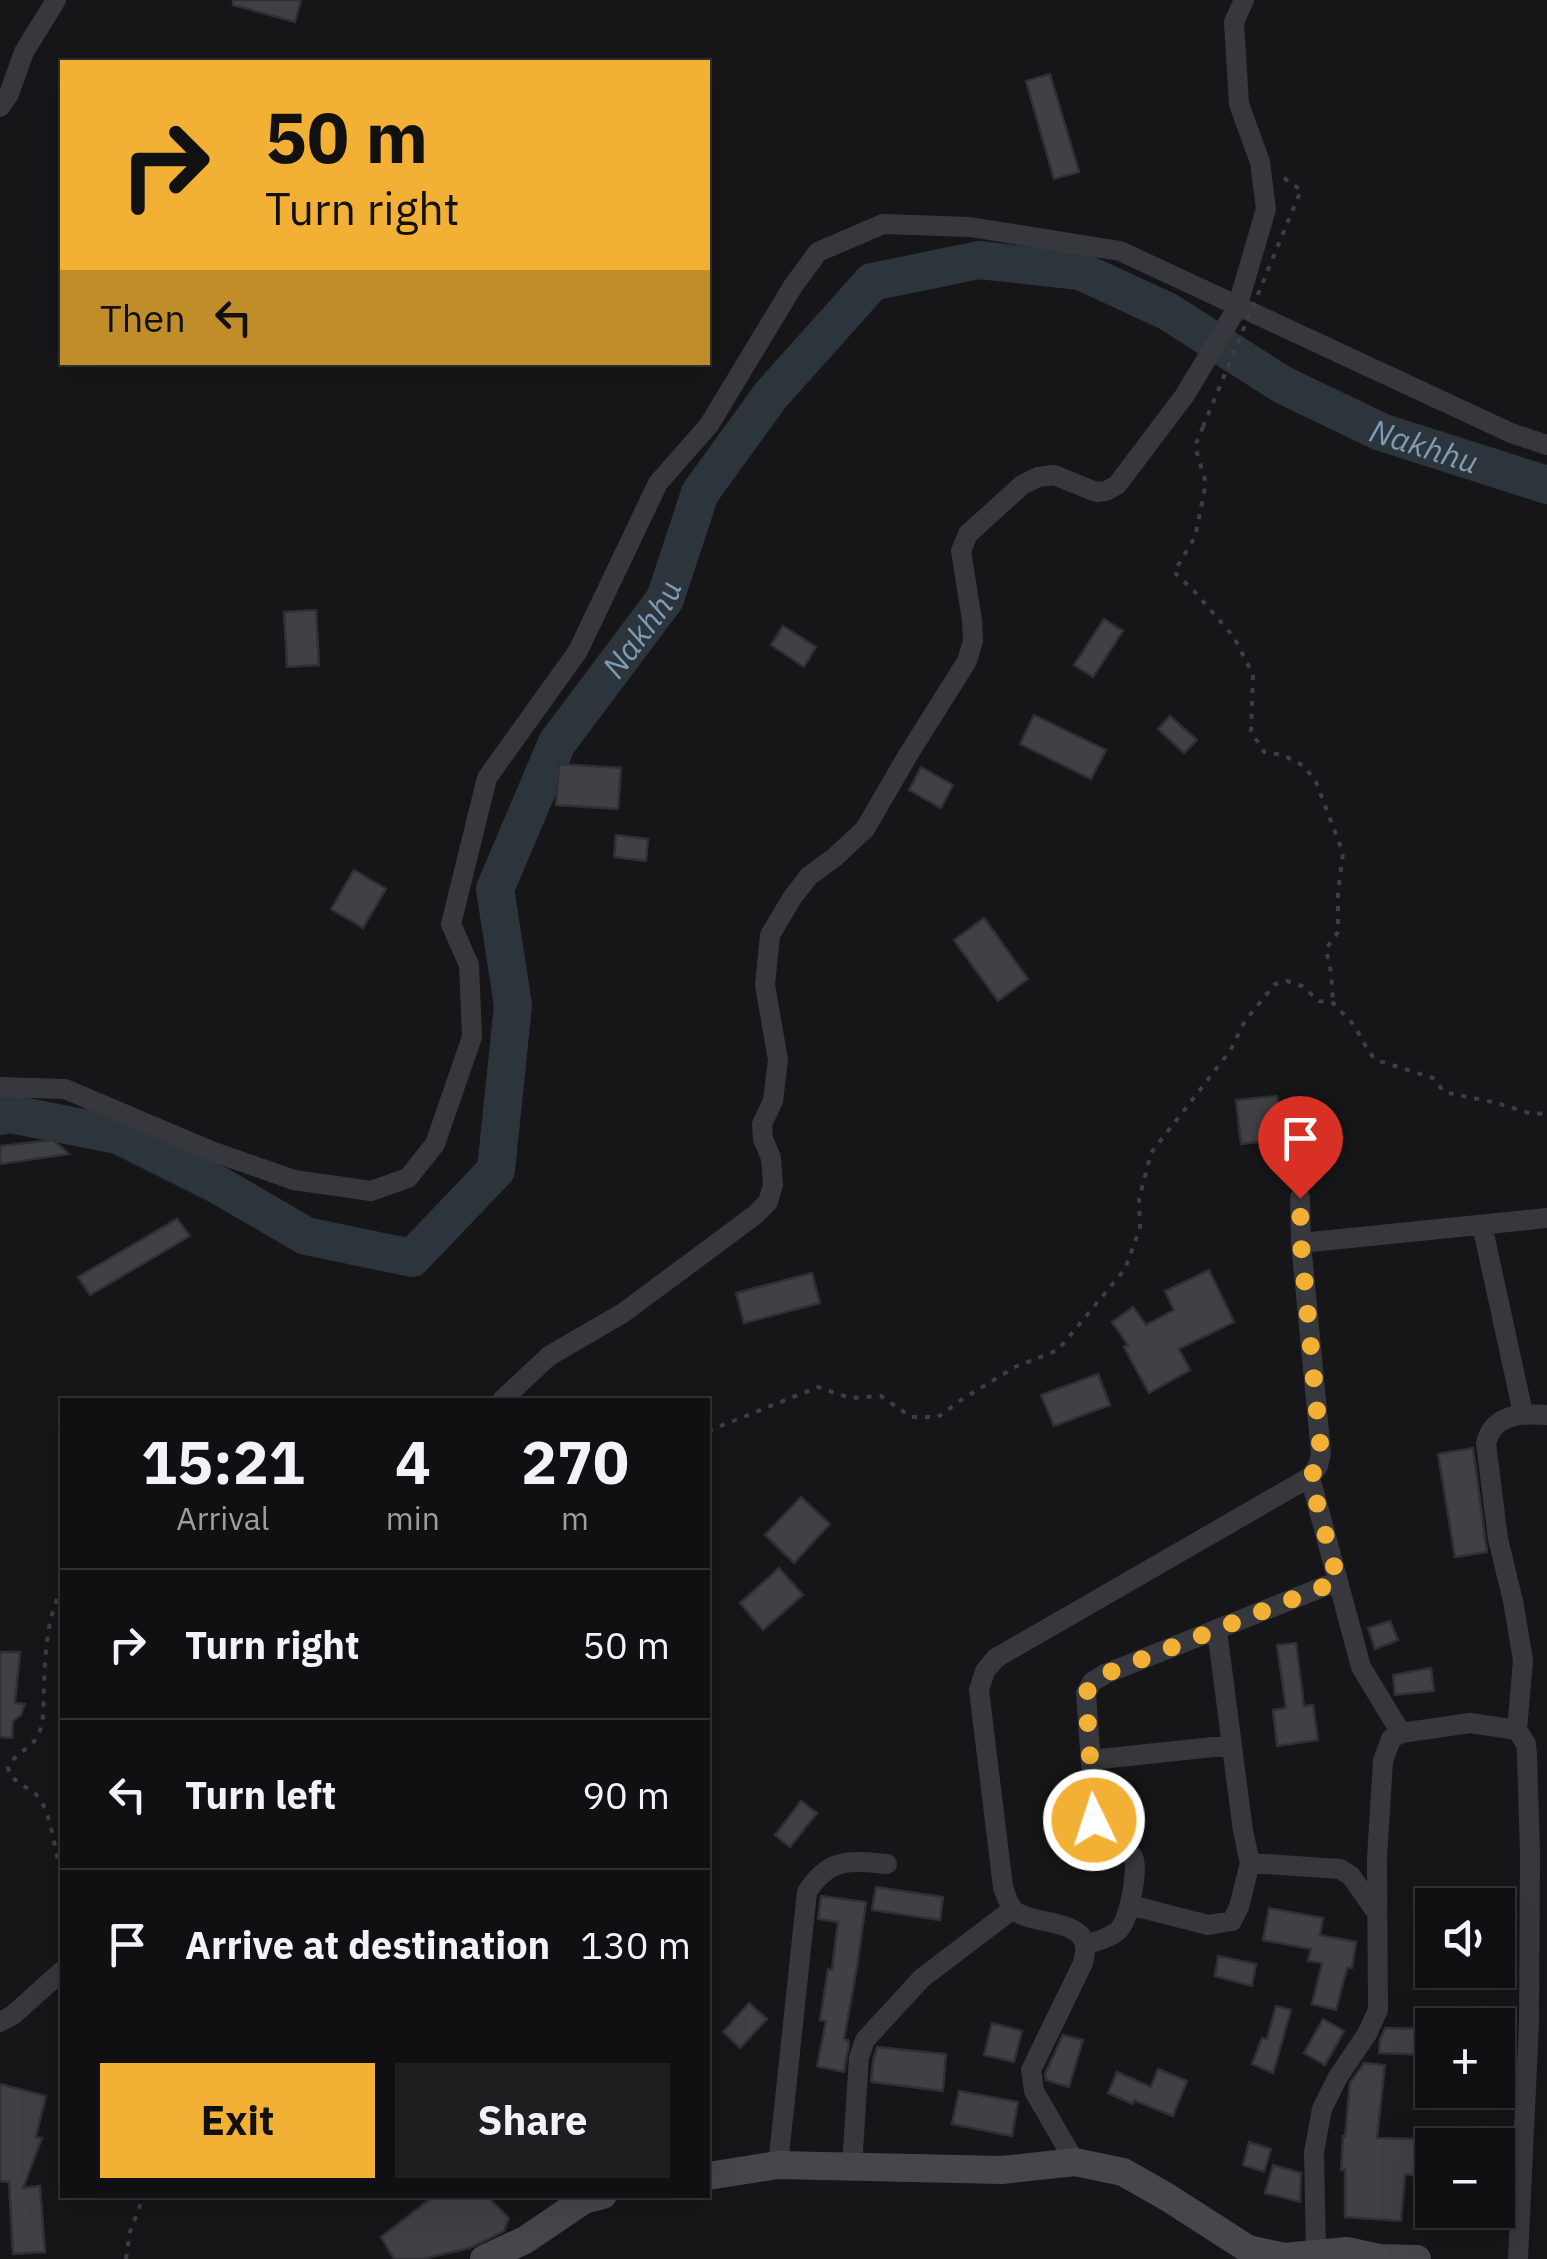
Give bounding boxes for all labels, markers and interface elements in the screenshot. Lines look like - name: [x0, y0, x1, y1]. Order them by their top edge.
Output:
- text: 50 m: [265, 91, 428, 182]
- icon: right: [100, 100, 230, 230]
- text: Turn right: [265, 179, 460, 237]
- icon: left: [206, 290, 261, 345]
- text: Then: [100, 293, 186, 342]
- water label: Nakhhu: [1365, 409, 1484, 483]
- water label: Nakhhu: [592, 575, 691, 686]
- pin: [1258, 1096, 1343, 1199]
- icon: arrive: [1273, 1111, 1328, 1166]
- text: 15:21: [141, 1422, 305, 1501]
- text: 4: [395, 1422, 431, 1501]
- text: 270: [521, 1422, 629, 1501]
- text: Arrival: [176, 1497, 270, 1539]
- text: min: [386, 1497, 440, 1539]
- text: m: [561, 1497, 589, 1539]
- icon: right: [100, 1617, 155, 1672]
- text: Turn right: [185, 1620, 360, 1669]
- text: 50 m: [582, 1620, 670, 1669]
- icon: left: [100, 1767, 155, 1822]
- position arrow: [1042, 1768, 1146, 1872]
- text: Turn left: [185, 1770, 336, 1819]
- text: 90 m: [582, 1770, 670, 1819]
- map controls: [1415, 1888, 1515, 2228]
- button: sound: [1415, 1888, 1515, 1988]
- icon: arrive: [100, 1917, 155, 1972]
- text: Arrive at destination: [185, 1920, 550, 1969]
- text: 130 m: [580, 1920, 691, 1969]
- button: +: [1415, 2008, 1515, 2108]
- button: Exit: [100, 2063, 375, 2178]
- button: Share: [395, 2063, 670, 2178]
- button: −: [1415, 2128, 1515, 2228]

